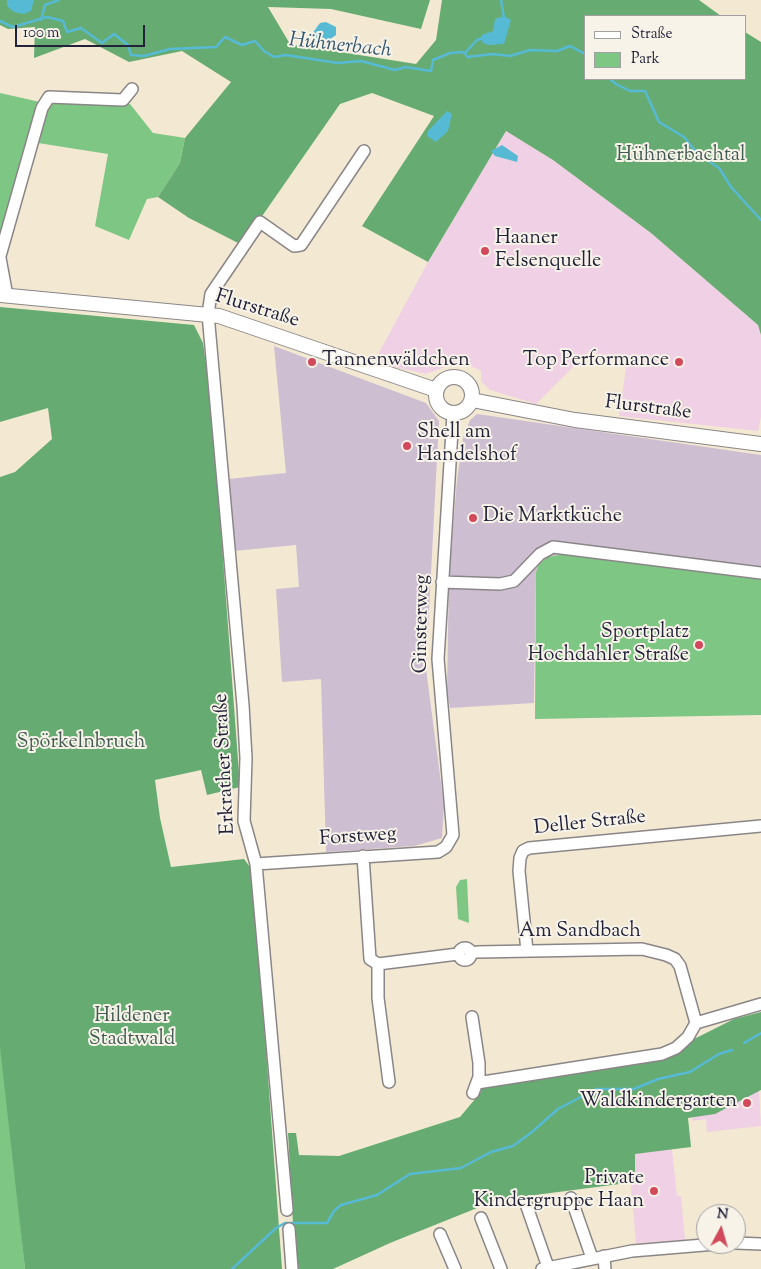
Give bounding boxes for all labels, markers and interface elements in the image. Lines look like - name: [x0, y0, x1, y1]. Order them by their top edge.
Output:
- scale bar: [18, 15, 148, 47]
- legend: [584, 15, 746, 80]
- text: 100 m: [23, 23, 59, 44]
- text: Straße: [631, 24, 673, 45]
- water label: Hühnerbach: [288, 29, 392, 65]
- text: Park: [631, 49, 660, 70]
- park label: Hühnerbachtal: [616, 145, 746, 169]
- place label: Haaner Felsenquelle: [495, 228, 601, 275]
- marker: Haaner Felsenquelle: [479, 245, 491, 257]
- street label: Flurstraße: [212, 286, 302, 334]
- place label: Tannenwäldchen: [322, 350, 470, 374]
- place label: Top Performance: [523, 350, 669, 374]
- marker: Tannenwäldchen: [306, 356, 318, 368]
- marker: Top Performance: [673, 356, 685, 368]
- street label: Flurstraße: [603, 392, 693, 426]
- place label: Shell am Handelshof: [417, 422, 517, 469]
- marker: Shell am Handelshof: [401, 440, 413, 452]
- place label: Die Marktküche: [483, 506, 622, 530]
- marker: Die Marktküche: [467, 512, 479, 524]
- street label: Ginsterweg: [410, 574, 436, 674]
- place label: Sportplatz Hochdahler Straße: [528, 622, 689, 669]
- marker: Sportplatz Hochdahler Straße: [693, 639, 705, 651]
- street label: Erkrather Straße: [210, 693, 242, 835]
- park label: Spörkelnbruch: [17, 732, 145, 756]
- street label: Deller Straße: [533, 806, 647, 842]
- street label: Forstweg: [319, 823, 397, 853]
- street label: Am Sandbach: [519, 921, 641, 945]
- park label: Hildener Stadtwald: [89, 1006, 175, 1053]
- place label: Waldkindergarten: [580, 1091, 737, 1115]
- marker: Waldkindergarten: [741, 1097, 753, 1109]
- place label: Private Kindergruppe Haan: [474, 1168, 644, 1215]
- marker: Private Kindergruppe Haan: [648, 1185, 660, 1197]
- north arrow: [696, 1204, 746, 1254]
- text: N: [716, 1205, 729, 1226]

